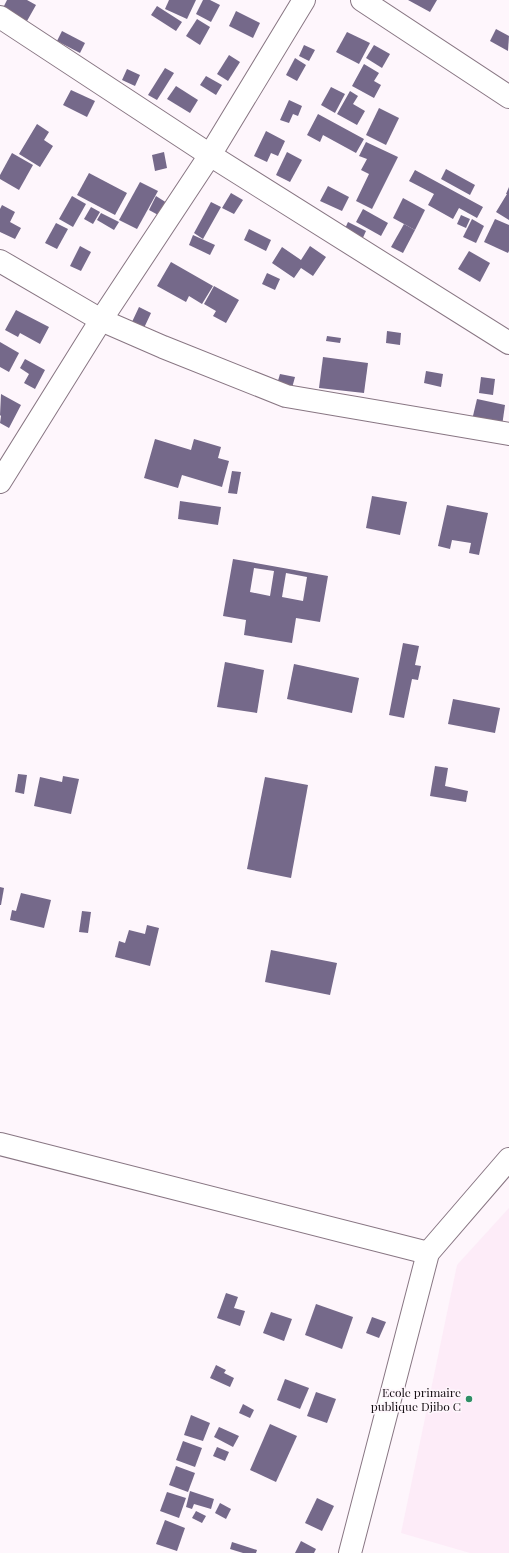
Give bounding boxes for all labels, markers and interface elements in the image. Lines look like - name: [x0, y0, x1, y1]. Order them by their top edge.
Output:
- place label: Ecole primaire publique Djibo C: [371, 1384, 461, 1414]
- marker: Ecole primaire publique Djibo C: [464, 1394, 474, 1404]

